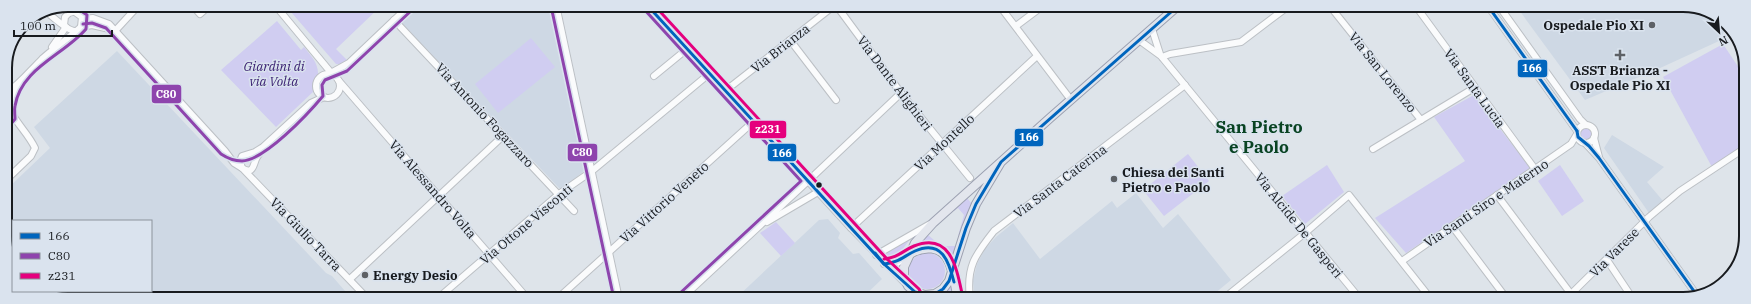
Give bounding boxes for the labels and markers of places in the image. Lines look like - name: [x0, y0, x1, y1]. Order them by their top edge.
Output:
- place label: Ospedale Pio XI: [1543, 17, 1644, 34]
- marker: Ospedale Pio XI: [1647, 20, 1657, 30]
- marker: ASST Brianza - Ospedale Pio XI: [1614, 49, 1626, 61]
- place label: ASST Brianza - Ospedale Pio XI: [1570, 62, 1670, 94]
- place label: Chiesa dei Santi Pietro e Paolo: [1122, 164, 1225, 196]
- marker: Chiesa dei Santi Pietro e Paolo: [1109, 174, 1119, 184]
- unlabelled marker: [814, 180, 824, 190]
- place label: Energy Desio: [373, 267, 458, 284]
- marker: Energy Desio: [360, 270, 370, 280]

